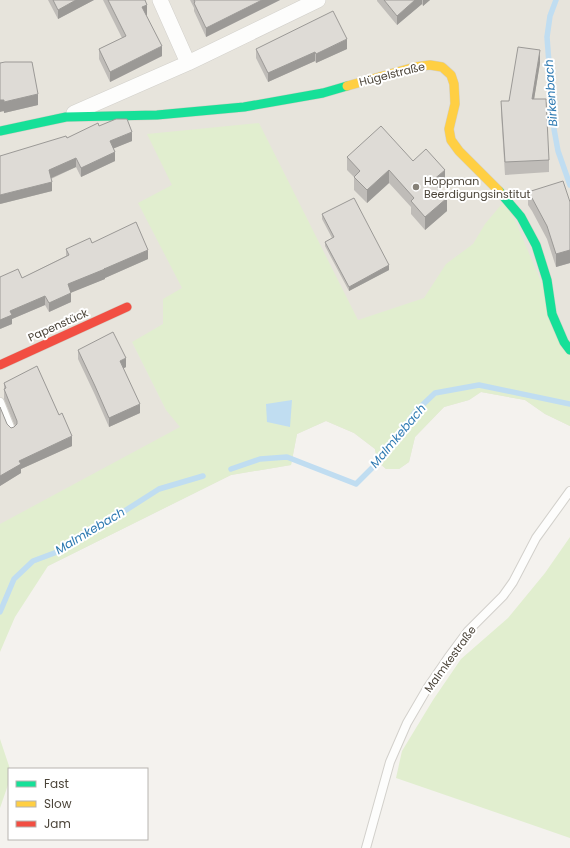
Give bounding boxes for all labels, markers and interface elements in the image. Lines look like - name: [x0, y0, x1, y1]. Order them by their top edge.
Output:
- street label: Hügelstraße: [357, 58, 427, 90]
- water label: Birkenbach: [540, 59, 561, 127]
- place label: Hoppman Beerdigungsinstitut: [424, 173, 531, 202]
- marker: Hoppman Beerdigungsinstitut: [411, 182, 421, 192]
- street label: Papenstück: [25, 304, 91, 345]
- water label: Malmkebach: [366, 400, 429, 471]
- water label: Malmkebach: [52, 503, 128, 558]
- street label: Malmkestraße: [420, 622, 480, 696]
- legend: [8, 768, 148, 840]
- text: Fast: [44, 775, 69, 792]
- text: Slow: [44, 795, 72, 812]
- text: Jam: [44, 815, 71, 832]

